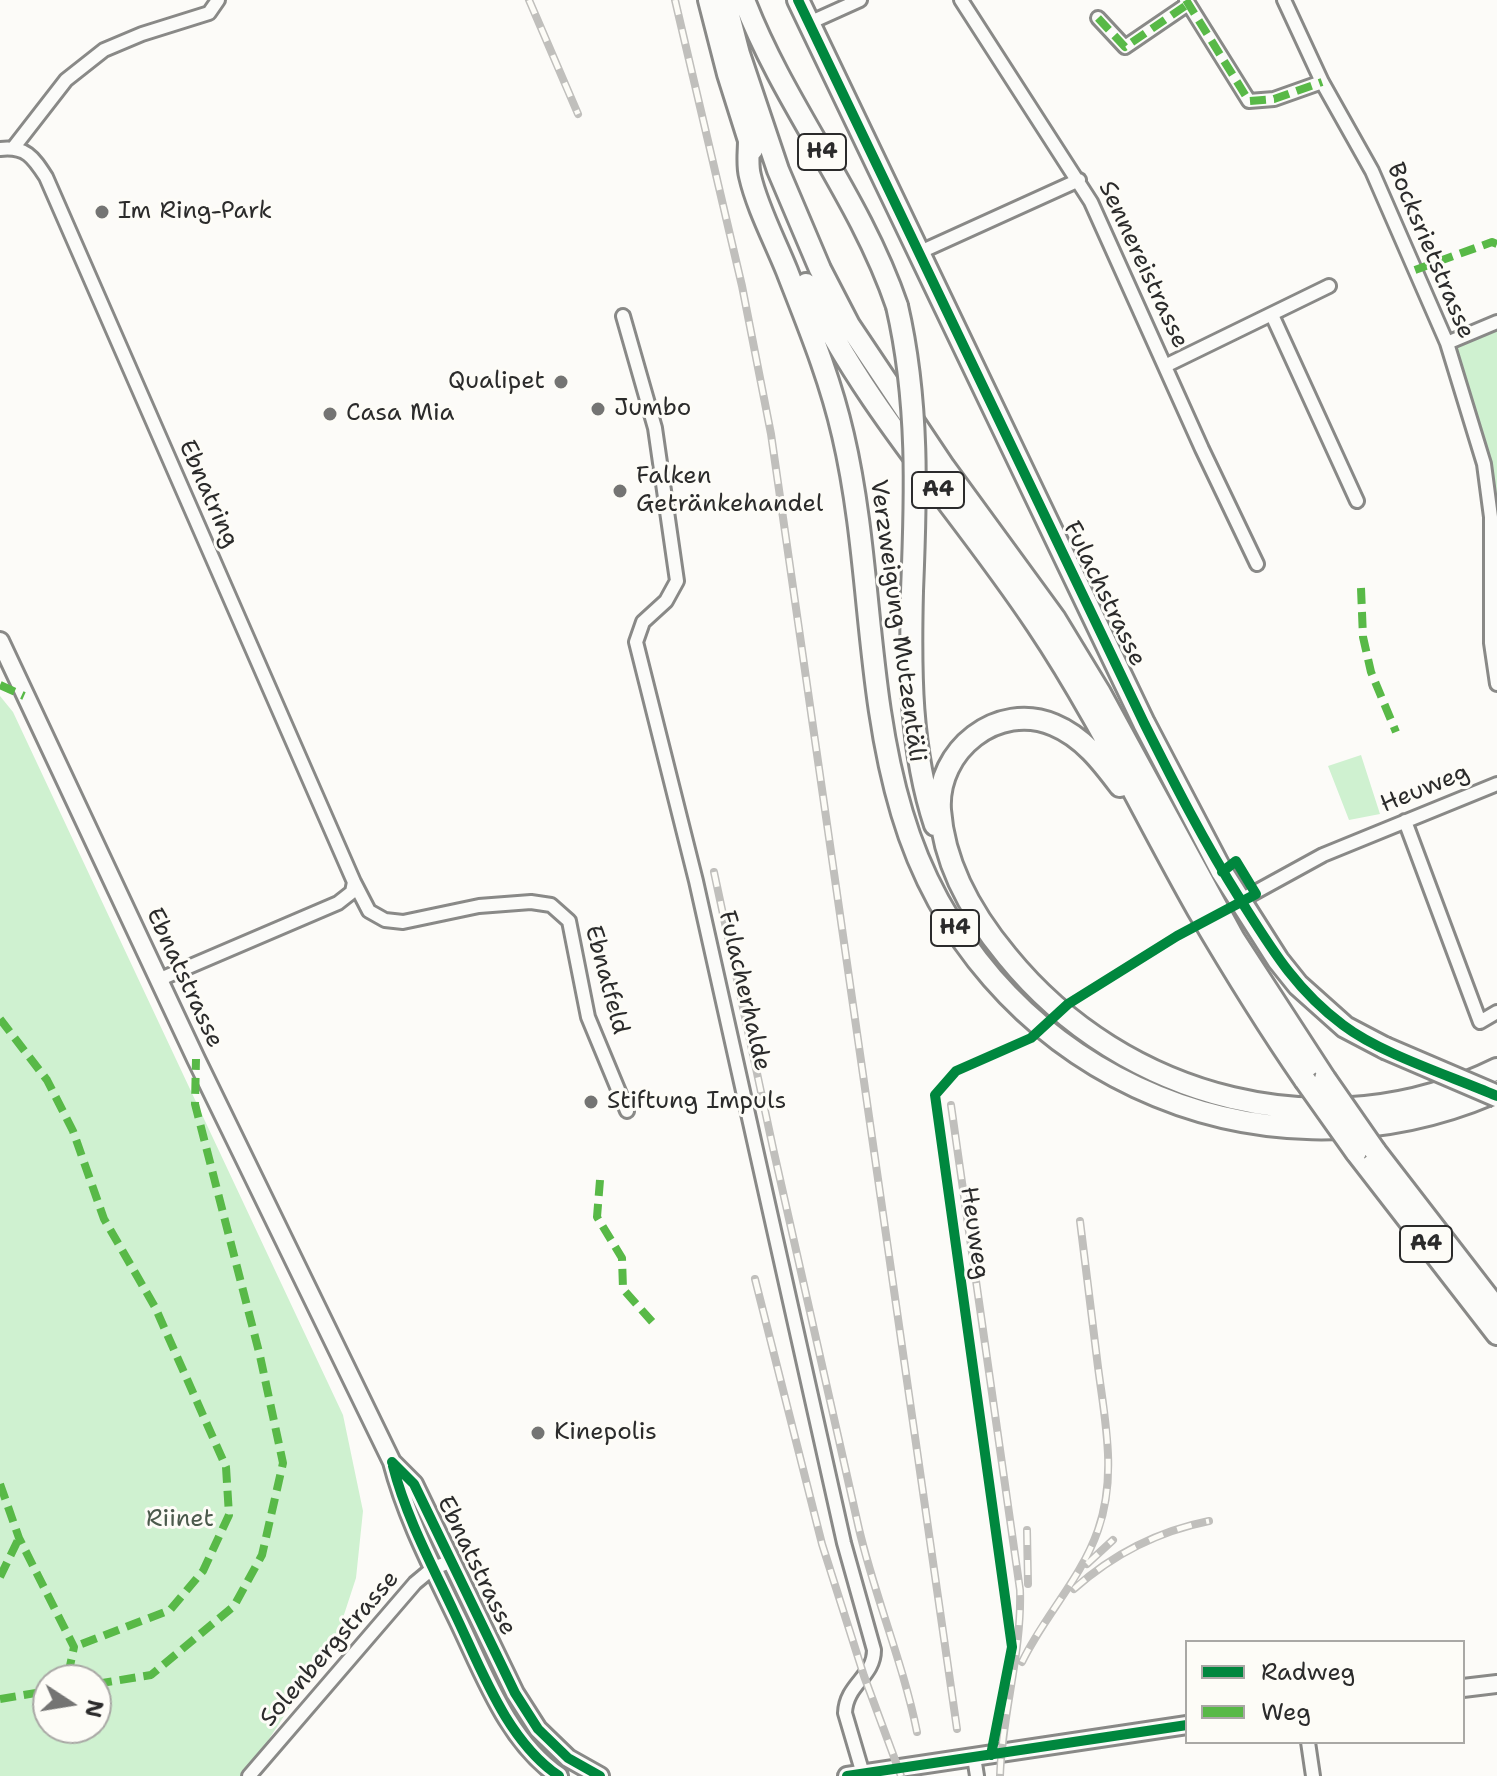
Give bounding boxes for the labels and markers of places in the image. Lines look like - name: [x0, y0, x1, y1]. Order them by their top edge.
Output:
- place label: Im Ring-Park: [118, 198, 272, 226]
- marker: Im Ring-Park: [93, 203, 111, 221]
- place label: Qualipet: [448, 368, 545, 396]
- marker: Qualipet: [552, 373, 570, 391]
- place label: Jumbo: [614, 395, 691, 423]
- place label: Casa Mia: [346, 400, 454, 428]
- marker: Jumbo: [589, 400, 607, 418]
- marker: Casa Mia: [321, 405, 339, 423]
- place label: Falken Getränkehandel: [636, 463, 823, 519]
- marker: Falken Getränkehandel: [611, 482, 629, 500]
- place label: Stiftung Impuls: [607, 1088, 786, 1116]
- marker: Stiftung Impuls: [582, 1093, 600, 1111]
- place label: Kinepolis: [554, 1419, 657, 1447]
- marker: Kinepolis: [529, 1424, 547, 1442]

